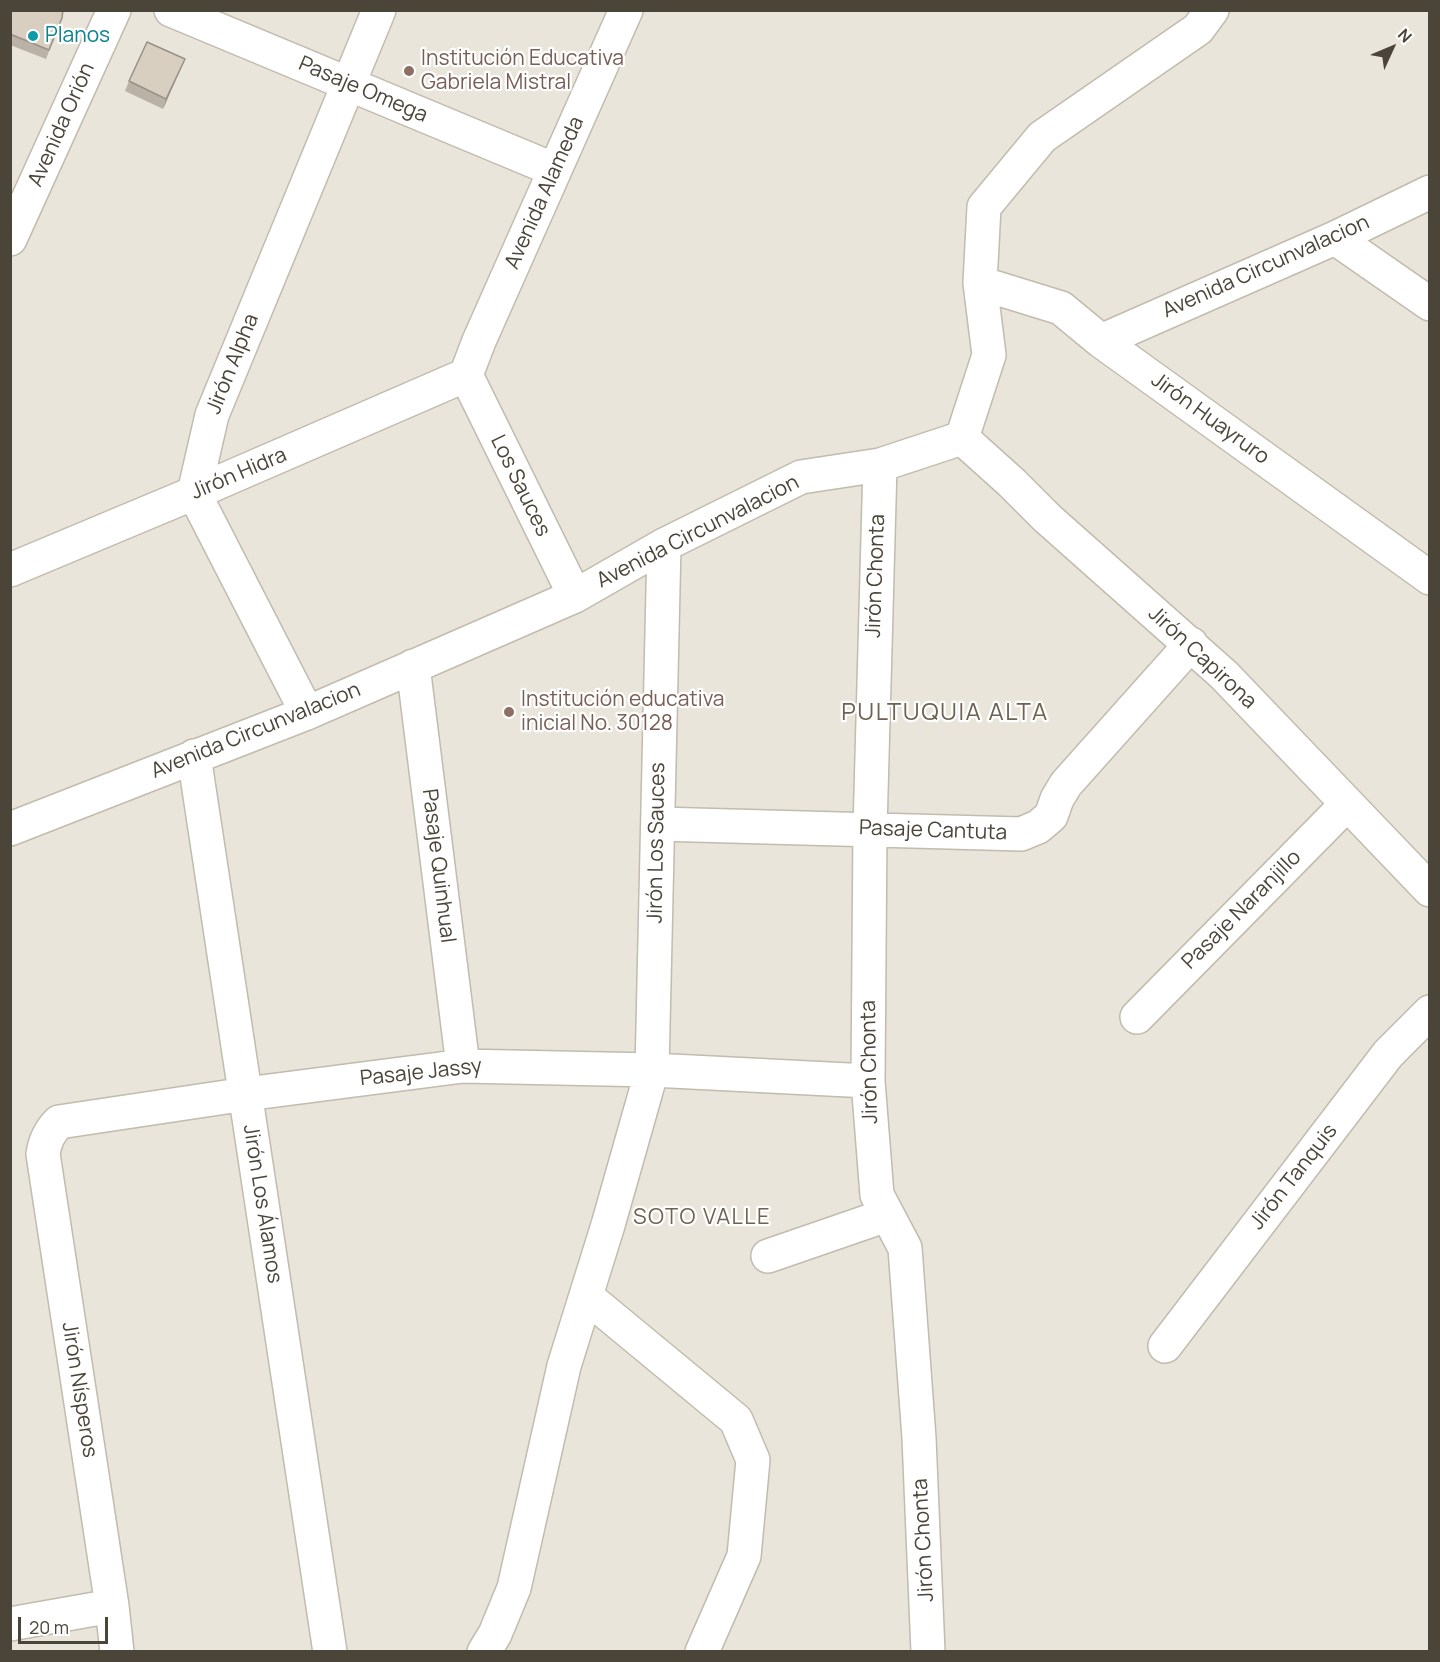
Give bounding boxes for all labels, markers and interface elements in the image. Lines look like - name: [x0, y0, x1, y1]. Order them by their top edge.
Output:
- north arrow: [1362, 18, 1422, 78]
- place label: Planos: [45, 23, 110, 49]
- text: N: [1393, 24, 1417, 47]
- marker: Planos: [26, 29, 40, 43]
- place label: Institución Educativa Gabriela Mistral: [421, 46, 624, 96]
- street label: Pasaje Omega: [295, 52, 431, 128]
- street label: Avenida Orión: [23, 59, 101, 191]
- marker: Institución Educativa Gabriela Mistral: [402, 64, 416, 78]
- street label: Avenida Alameda: [500, 113, 590, 273]
- street label: Avenida Circunvalacion: [1159, 210, 1373, 324]
- street label: Jirón Alpha: [201, 310, 265, 418]
- street label: Jirón Huayruro: [1146, 368, 1274, 470]
- street label: Los Sauces: [485, 431, 555, 541]
- street label: Jirón Hidra: [187, 443, 291, 505]
- street label: Avenida Circunvalacion: [593, 470, 803, 594]
- street label: Jirón Chonta: [861, 514, 891, 638]
- street label: Jirón Capirona: [1143, 601, 1261, 715]
- street label: Avenida Circunvalacion: [148, 677, 364, 785]
- place label: Institución educativa inicial No. 30128: [521, 687, 724, 737]
- district label: PULTUQUIA ALTA: [841, 699, 1049, 727]
- marker: Institución educativa inicial No. 30128: [502, 705, 516, 719]
- street label: Jirón Los Sauces: [643, 762, 671, 924]
- street label: Pasaje Quinhual: [416, 788, 460, 944]
- street label: Pasaje Cantuta: [858, 816, 1008, 846]
- street label: Pasaje Naranjillo: [1177, 845, 1307, 975]
- street label: Jirón Chonta: [856, 1000, 884, 1124]
- street label: Pasaje Jassy: [359, 1054, 483, 1092]
- street label: Jirón Tanquis: [1245, 1119, 1343, 1235]
- street label: Jirón Los Álamos: [237, 1123, 287, 1285]
- district label: SOTO VALLE: [633, 1205, 771, 1231]
- street label: Jirón Nísperos: [56, 1320, 102, 1460]
- street label: Jirón Chonta: [908, 1478, 940, 1602]
- scale bar: [21, 1605, 111, 1643]
- text: 20 m: [29, 1615, 69, 1639]

